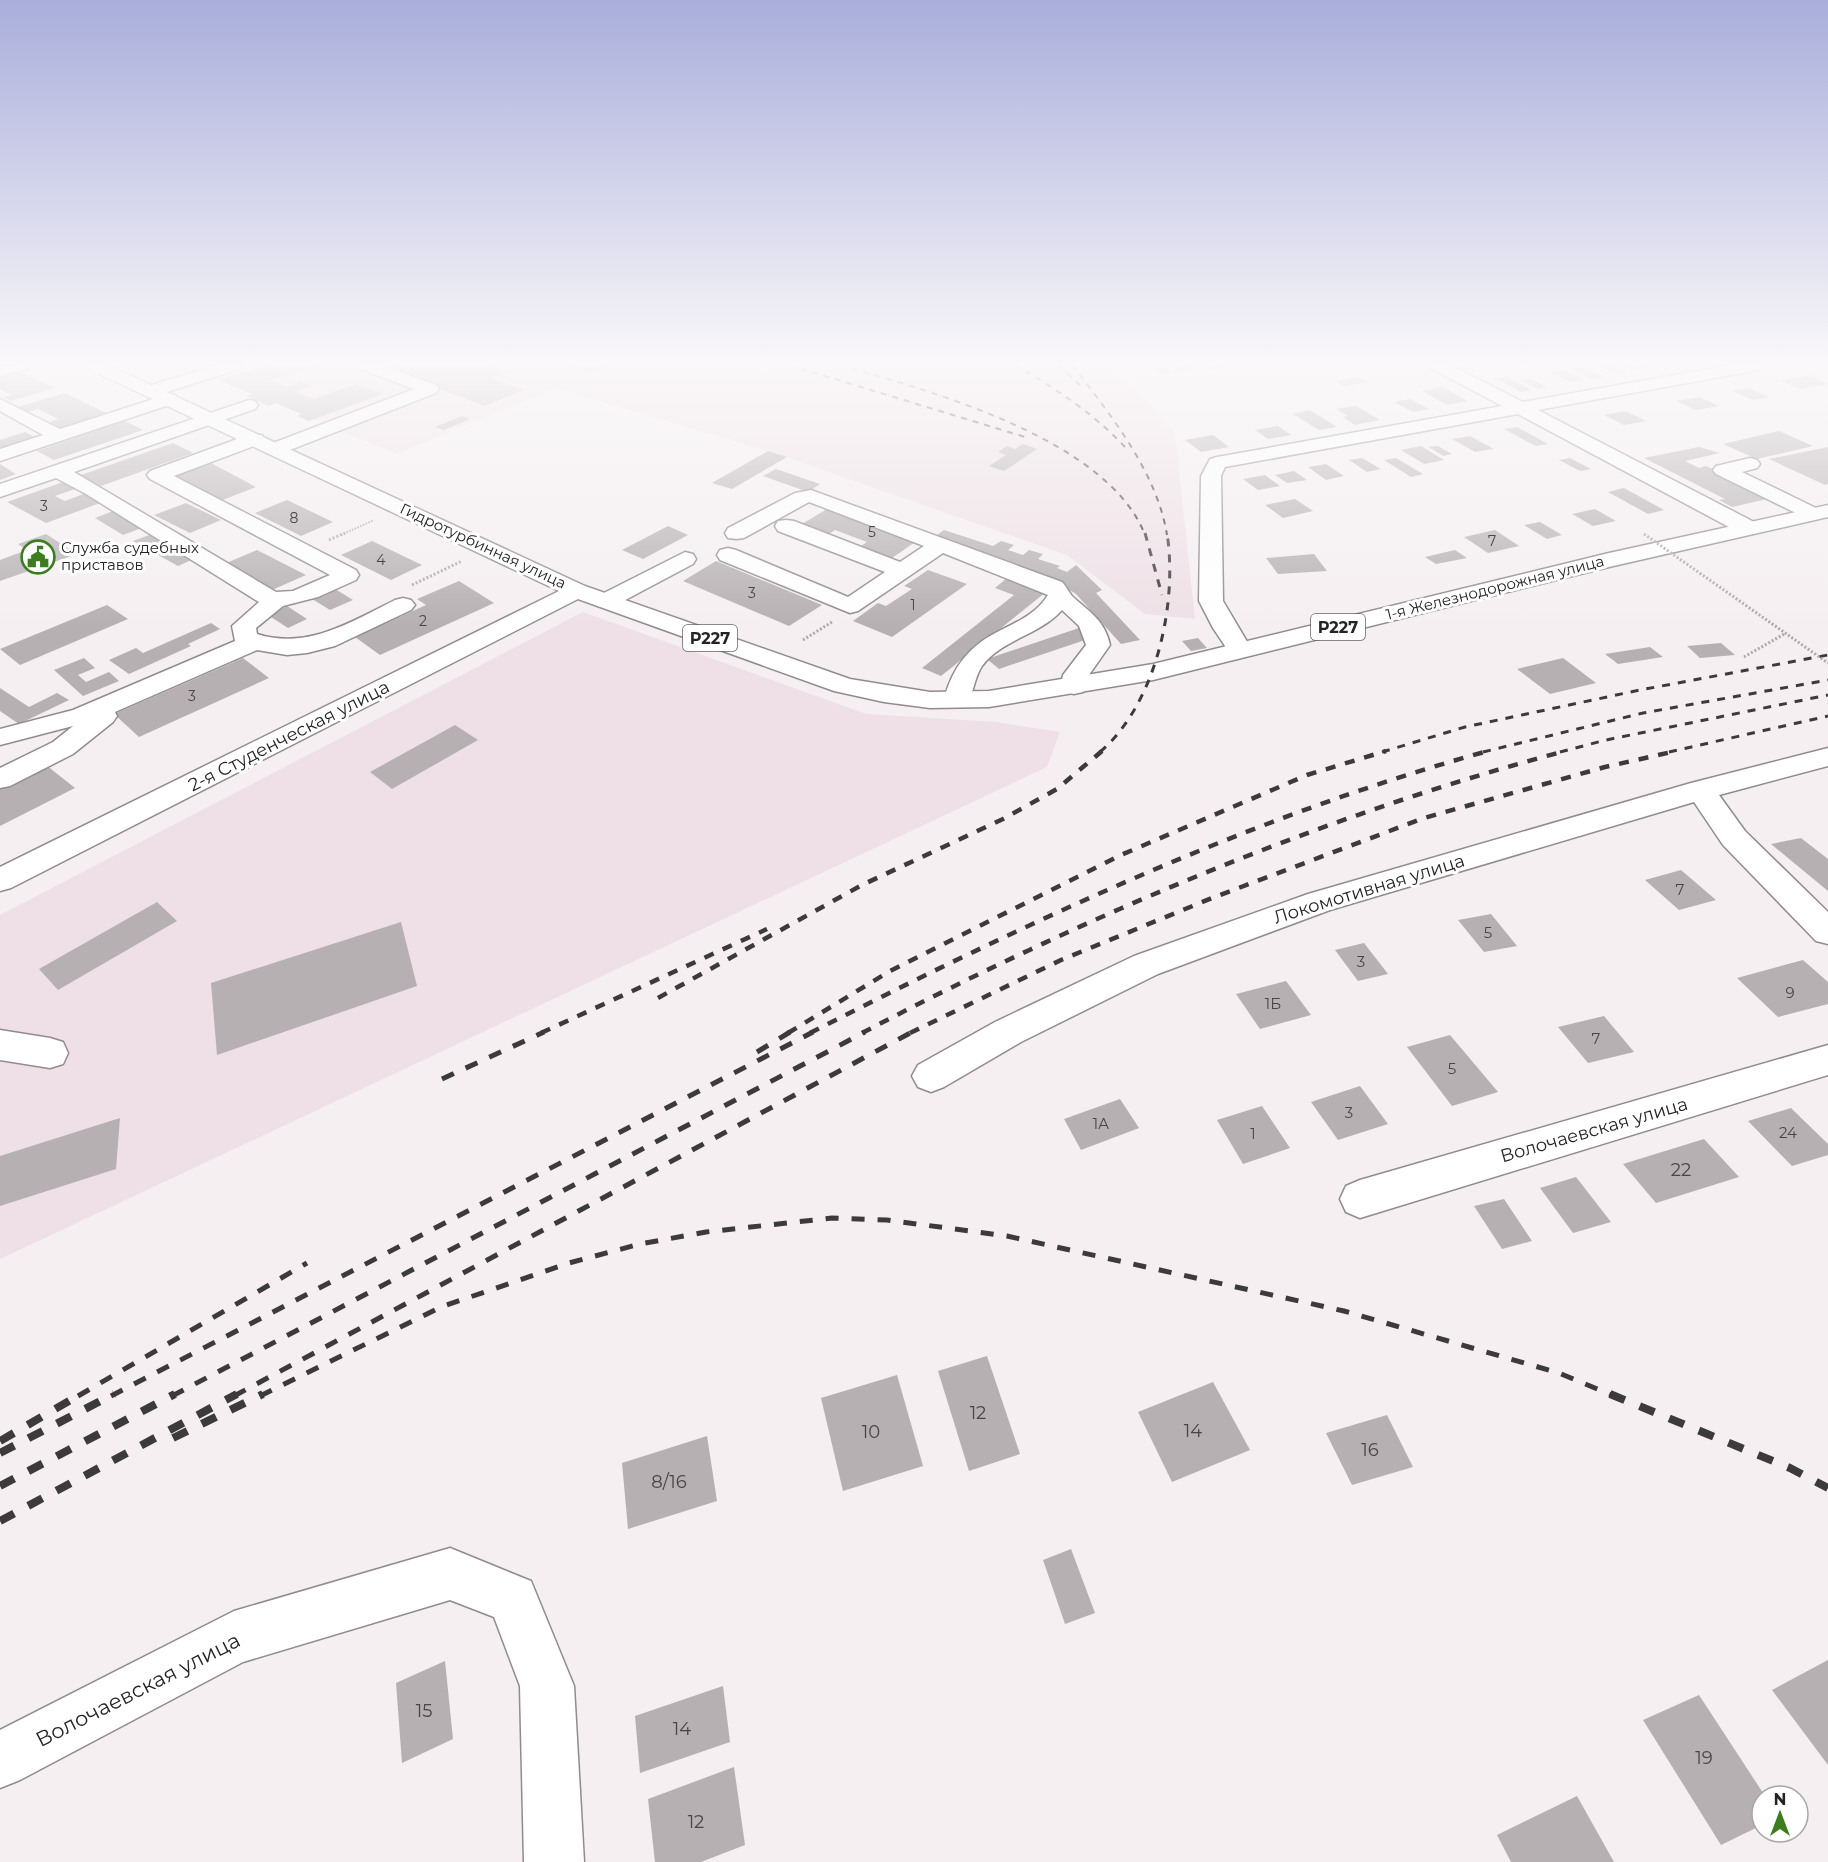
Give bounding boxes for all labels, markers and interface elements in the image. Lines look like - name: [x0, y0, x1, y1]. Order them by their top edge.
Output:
- house number: 3: [40, 497, 48, 515]
- street label: Гидротурбинная улица: [397, 499, 569, 592]
- house number: 8: [290, 509, 299, 527]
- house number: 5: [868, 523, 876, 541]
- house number: 7: [1488, 532, 1496, 550]
- place label: Служба судебных приставов: [61, 538, 199, 574]
- public building icon: Служба судебных приставов: [20, 539, 56, 575]
- house number: 4: [376, 551, 386, 569]
- street label: 1-я Железнодорожная улица: [1384, 551, 1606, 624]
- house number: 3: [748, 584, 756, 602]
- house number: 1: [910, 596, 916, 614]
- house number: 2: [419, 612, 427, 630]
- road number: Р227: [1311, 614, 1365, 640]
- road number: Р227: [683, 625, 737, 651]
- street label: 2-я Студенческая улица: [185, 676, 393, 796]
- house number: 3: [188, 687, 196, 705]
- street label: Локомотивная улица: [1271, 849, 1467, 929]
- house number: 7: [1676, 880, 1685, 899]
- house number: 5: [1484, 923, 1492, 942]
- house number: 3: [1357, 952, 1365, 971]
- house number: 9: [1785, 983, 1795, 1002]
- house number: 1Б: [1265, 994, 1281, 1013]
- house number: 7: [1592, 1029, 1601, 1048]
- house number: 5: [1448, 1059, 1456, 1078]
- street label: Волочаевская улица: [1498, 1093, 1690, 1167]
- house number: 3: [1345, 1103, 1353, 1122]
- house number: 1А: [1093, 1114, 1109, 1133]
- house number: 24: [1779, 1123, 1797, 1142]
- house number: 1: [1250, 1124, 1256, 1143]
- house number: 22: [1671, 1159, 1691, 1181]
- house number: 12: [970, 1402, 986, 1424]
- house number: 14: [1184, 1420, 1202, 1442]
- house number: 10: [862, 1421, 880, 1443]
- house number: 16: [1361, 1439, 1379, 1461]
- house number: 8/16: [651, 1471, 687, 1493]
- street label: Волочаевская улица: [31, 1627, 244, 1752]
- house number: 15: [416, 1700, 432, 1722]
- house number: 14: [673, 1718, 691, 1740]
- house number: 19: [1695, 1747, 1713, 1769]
- north arrow: [1750, 1784, 1810, 1844]
- text: N: [1774, 1790, 1786, 1809]
- house number: 12: [688, 1811, 704, 1833]

